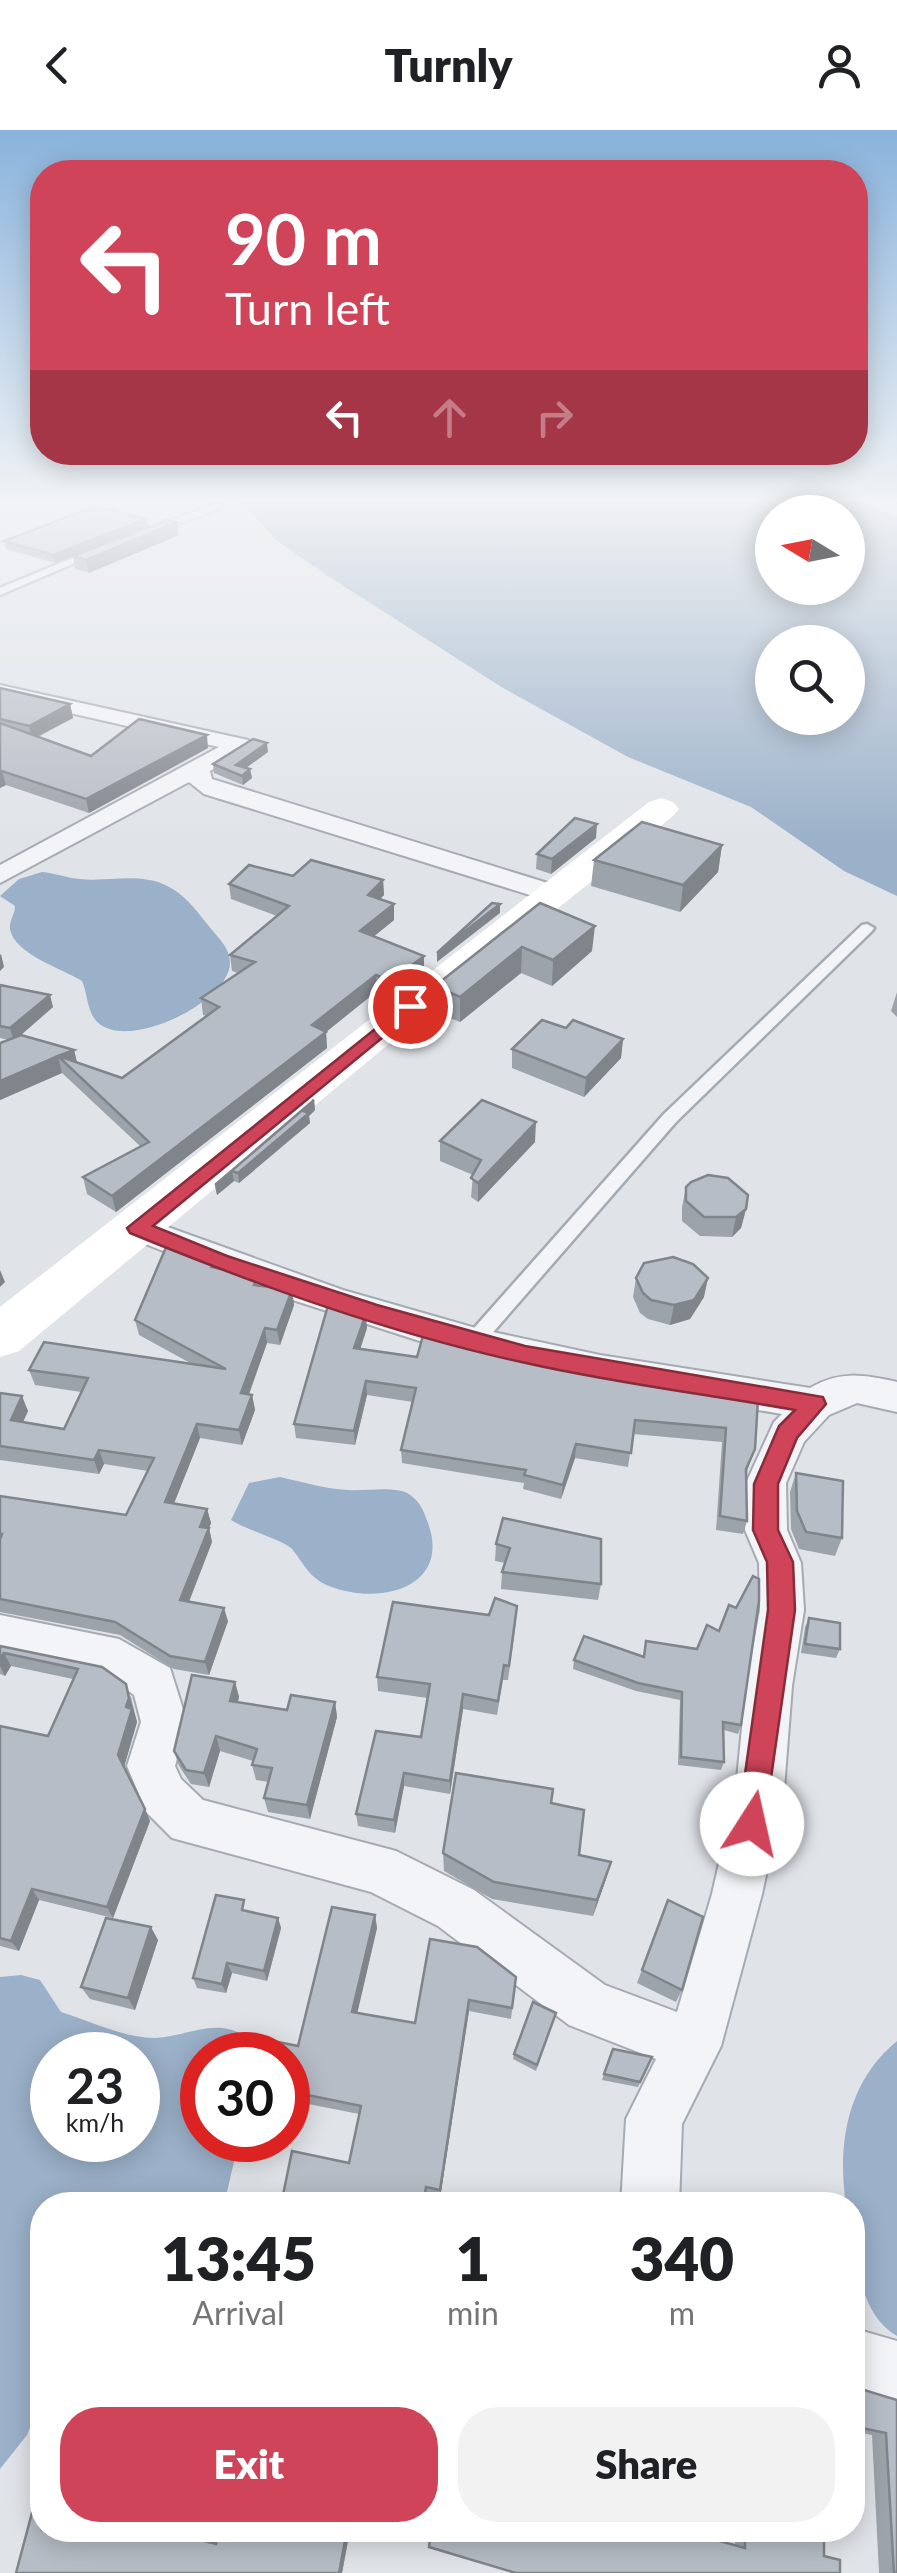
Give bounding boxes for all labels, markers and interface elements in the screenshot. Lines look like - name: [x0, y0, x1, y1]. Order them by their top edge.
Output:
- icon: back: [30, 38, 85, 93]
- text: Turnly: [384, 38, 513, 92]
- icon: person: [812, 38, 867, 93]
- text: 90 m: [225, 196, 382, 280]
- icon: left: [60, 200, 190, 330]
- text: Turn left: [225, 281, 390, 335]
- icon: left: [317, 390, 372, 445]
- icon: ahead: [422, 390, 477, 445]
- icon: right: [527, 390, 582, 445]
- north arrow: [755, 495, 865, 605]
- map controls: [755, 495, 865, 735]
- button: search: [755, 625, 865, 735]
- pin: [368, 964, 453, 1049]
- icon: arrive: [383, 979, 438, 1034]
- position arrow: [700, 1772, 804, 1876]
- speed limit sign: 30: [180, 2032, 310, 2162]
- text: 23: [66, 2055, 124, 2115]
- text: km/h: [66, 2107, 124, 2137]
- text: 13:45: [161, 2222, 316, 2294]
- text: 1: [455, 2222, 490, 2294]
- text: 340: [630, 2222, 734, 2294]
- text: Arrival: [192, 2293, 285, 2332]
- text: min: [447, 2293, 499, 2332]
- text: m: [669, 2293, 695, 2332]
- button: Exit: [60, 2407, 438, 2522]
- button: Share: [458, 2407, 835, 2522]

